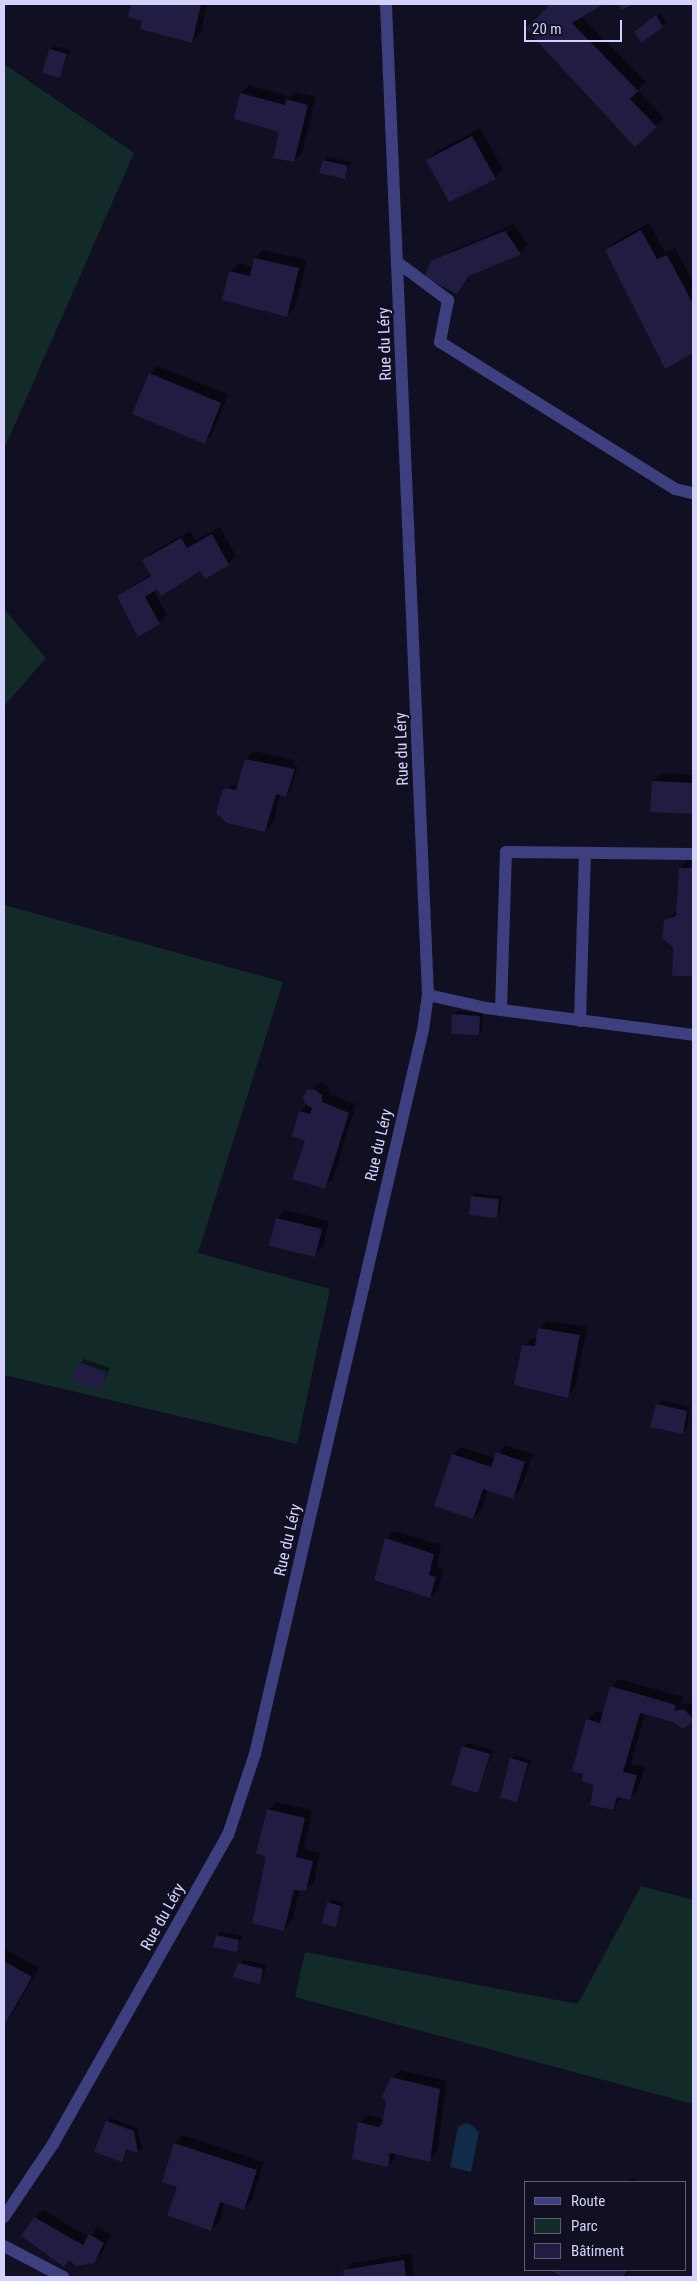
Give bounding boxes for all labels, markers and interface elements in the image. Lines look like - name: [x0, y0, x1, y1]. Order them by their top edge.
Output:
- scale bar: [527, 10, 624, 42]
- text: 20 m: [532, 20, 562, 38]
- street label: Rue du Léry: [374, 307, 396, 381]
- street label: Rue du Léry: [391, 712, 413, 786]
- street label: Rue du Léry: [361, 1107, 397, 1183]
- street label: Rue du Léry: [270, 1502, 306, 1578]
- street label: Rue du Léry: [137, 1880, 189, 1954]
- legend: [524, 2181, 687, 2271]
- text: Route: [571, 2192, 605, 2210]
- text: Parc: [571, 2217, 598, 2235]
- text: Bâtiment: [571, 2242, 624, 2260]

